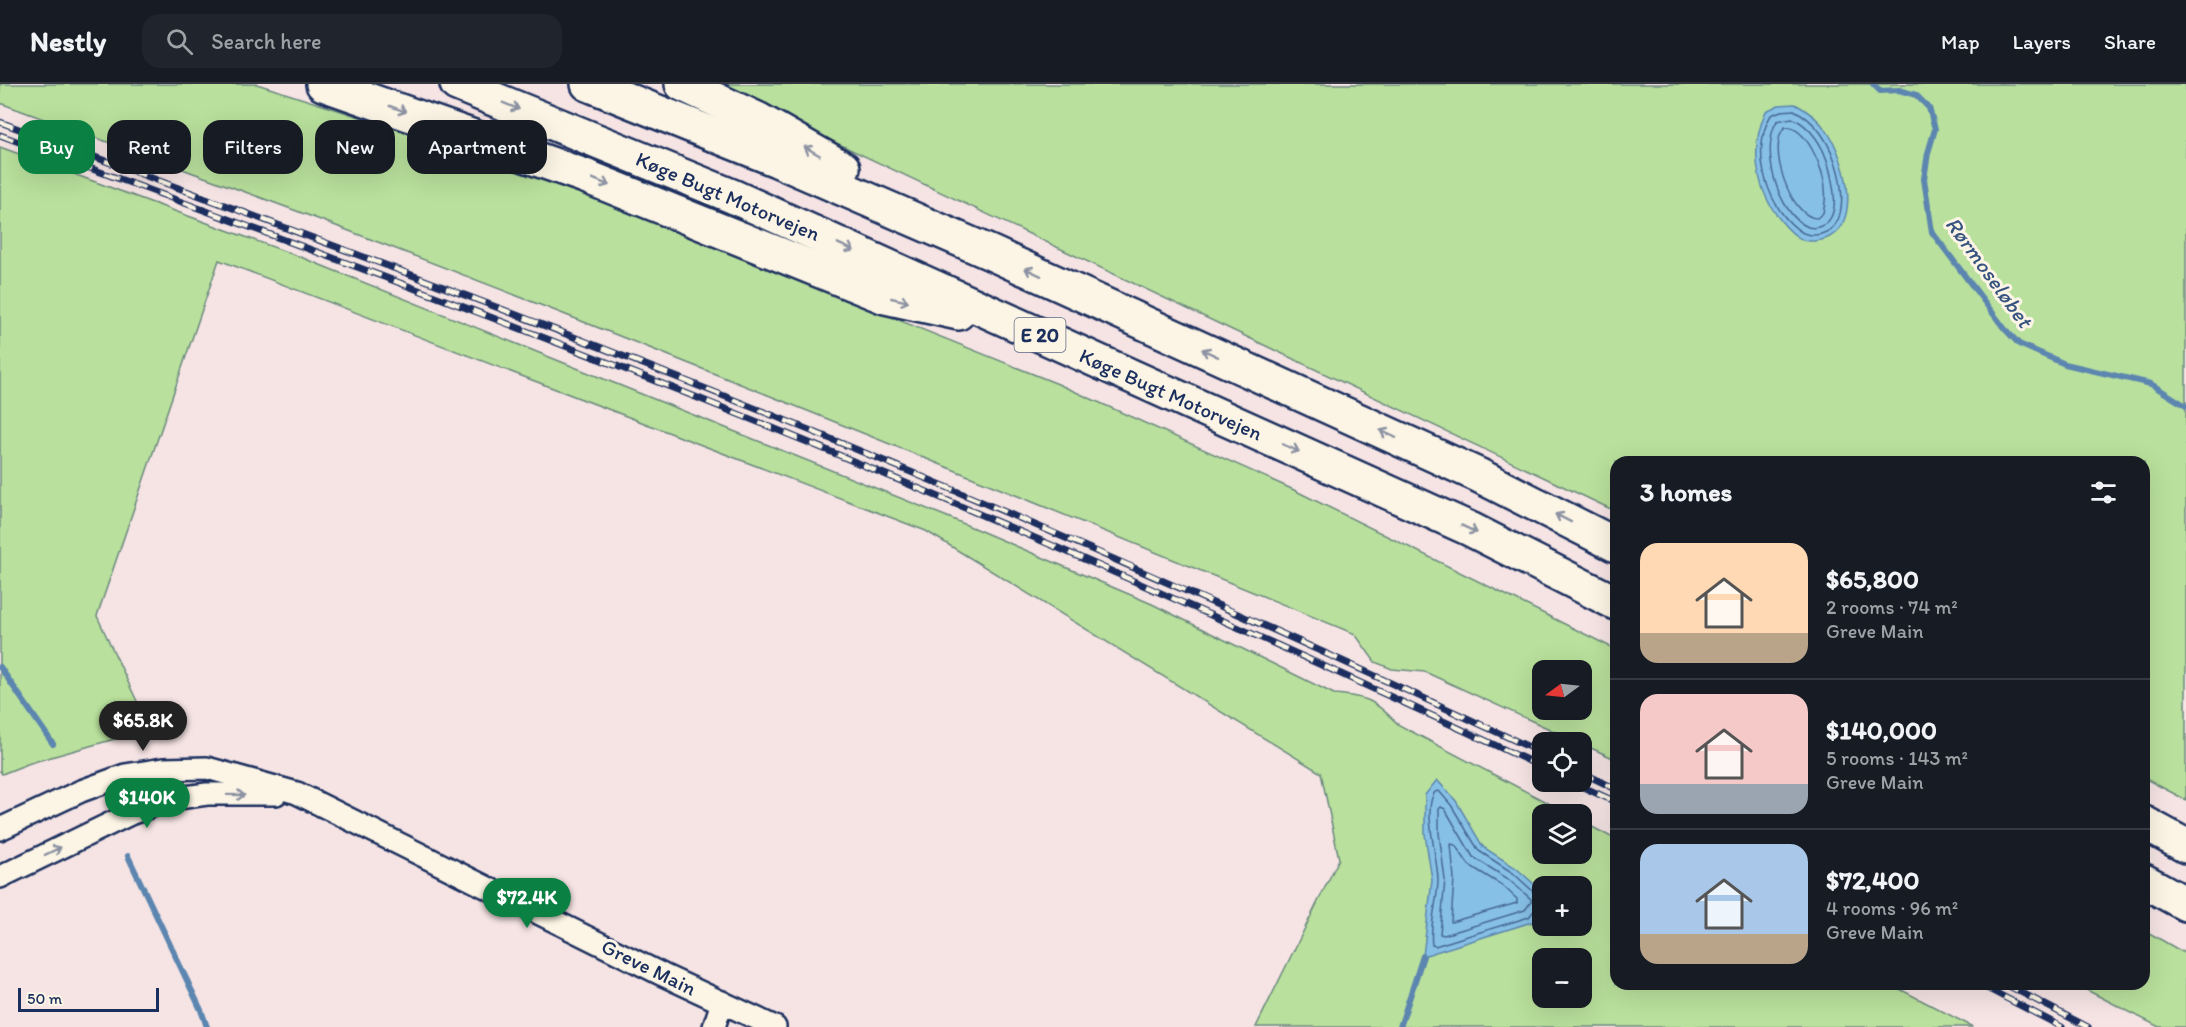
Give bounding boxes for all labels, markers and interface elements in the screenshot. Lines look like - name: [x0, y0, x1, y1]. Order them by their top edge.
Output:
- search box: [142, 14, 562, 68]
- text: Nestly: [30, 24, 106, 58]
- icon: search: [163, 25, 196, 58]
- text: Search here: [211, 28, 322, 55]
- text: Map: [1941, 29, 1980, 54]
- text: Layers: [2013, 29, 2071, 54]
- text: Share: [2104, 29, 2156, 54]
- one-way arrow: [502, 101, 520, 112]
- one-way arrow: [388, 105, 407, 116]
- chip: Buy: [18, 120, 95, 174]
- chip: Rent: [107, 120, 191, 174]
- chip: Filters: [203, 120, 303, 174]
- chip: New: [315, 120, 395, 174]
- chip: Apartment: [407, 120, 547, 174]
- one-way arrow: [804, 144, 821, 156]
- street label: Køge Bugt Motorvejen: [632, 146, 824, 246]
- one-way arrow: [591, 178, 610, 189]
- water label: Rørmoseløbet: [1940, 211, 2039, 334]
- one-way arrow: [836, 242, 854, 253]
- one-way arrow: [1024, 266, 1042, 277]
- one-way arrow: [889, 295, 909, 306]
- road number: E 20: [1014, 318, 1066, 352]
- street label: Køge Bugt Motorvejen: [1076, 342, 1266, 446]
- one-way arrow: [1202, 347, 1220, 358]
- one-way arrow: [1379, 428, 1397, 439]
- one-way arrow: [1282, 443, 1300, 455]
- text: 3 homes: [1640, 476, 1732, 508]
- icon: filters: [2087, 476, 2120, 509]
- one-way arrow: [1555, 512, 1573, 524]
- one-way arrow: [1460, 523, 1478, 535]
- text: $65,800: [1826, 563, 1919, 595]
- icon: home: [1688, 567, 1760, 639]
- text: 2 rooms · 74 m²: [1826, 595, 1958, 619]
- text: Greve Main: [1826, 619, 1924, 643]
- north arrow: [1532, 660, 1592, 720]
- map controls: [1532, 660, 1592, 1008]
- pin: $65.8K: [94, 701, 192, 752]
- text: $65.8K: [113, 708, 173, 732]
- text: $140,000: [1826, 714, 1937, 746]
- icon: home: [1688, 718, 1760, 790]
- button: locate: [1532, 732, 1592, 792]
- text: 5 rooms · 143 m²: [1826, 746, 1968, 770]
- text: Greve Main: [1826, 770, 1924, 794]
- pin: $140K: [105, 778, 189, 829]
- text: $140K: [119, 785, 175, 809]
- one-way arrow: [226, 789, 246, 801]
- button: layers: [1532, 804, 1592, 864]
- one-way arrow: [43, 845, 61, 857]
- text: $72,400: [1826, 864, 1920, 896]
- icon: home: [1688, 868, 1760, 940]
- button: +: [1532, 876, 1592, 936]
- pin: $72.4K: [478, 878, 576, 929]
- text: $72.4K: [497, 885, 557, 909]
- text: 4 rooms · 96 m²: [1826, 896, 1958, 920]
- text: Greve Main: [1826, 920, 1924, 944]
- street label: Greve Main: [597, 933, 701, 1001]
- button: −: [1532, 948, 1592, 1008]
- scale bar: [18, 985, 159, 1012]
- text: 50 m: [27, 989, 62, 1008]

